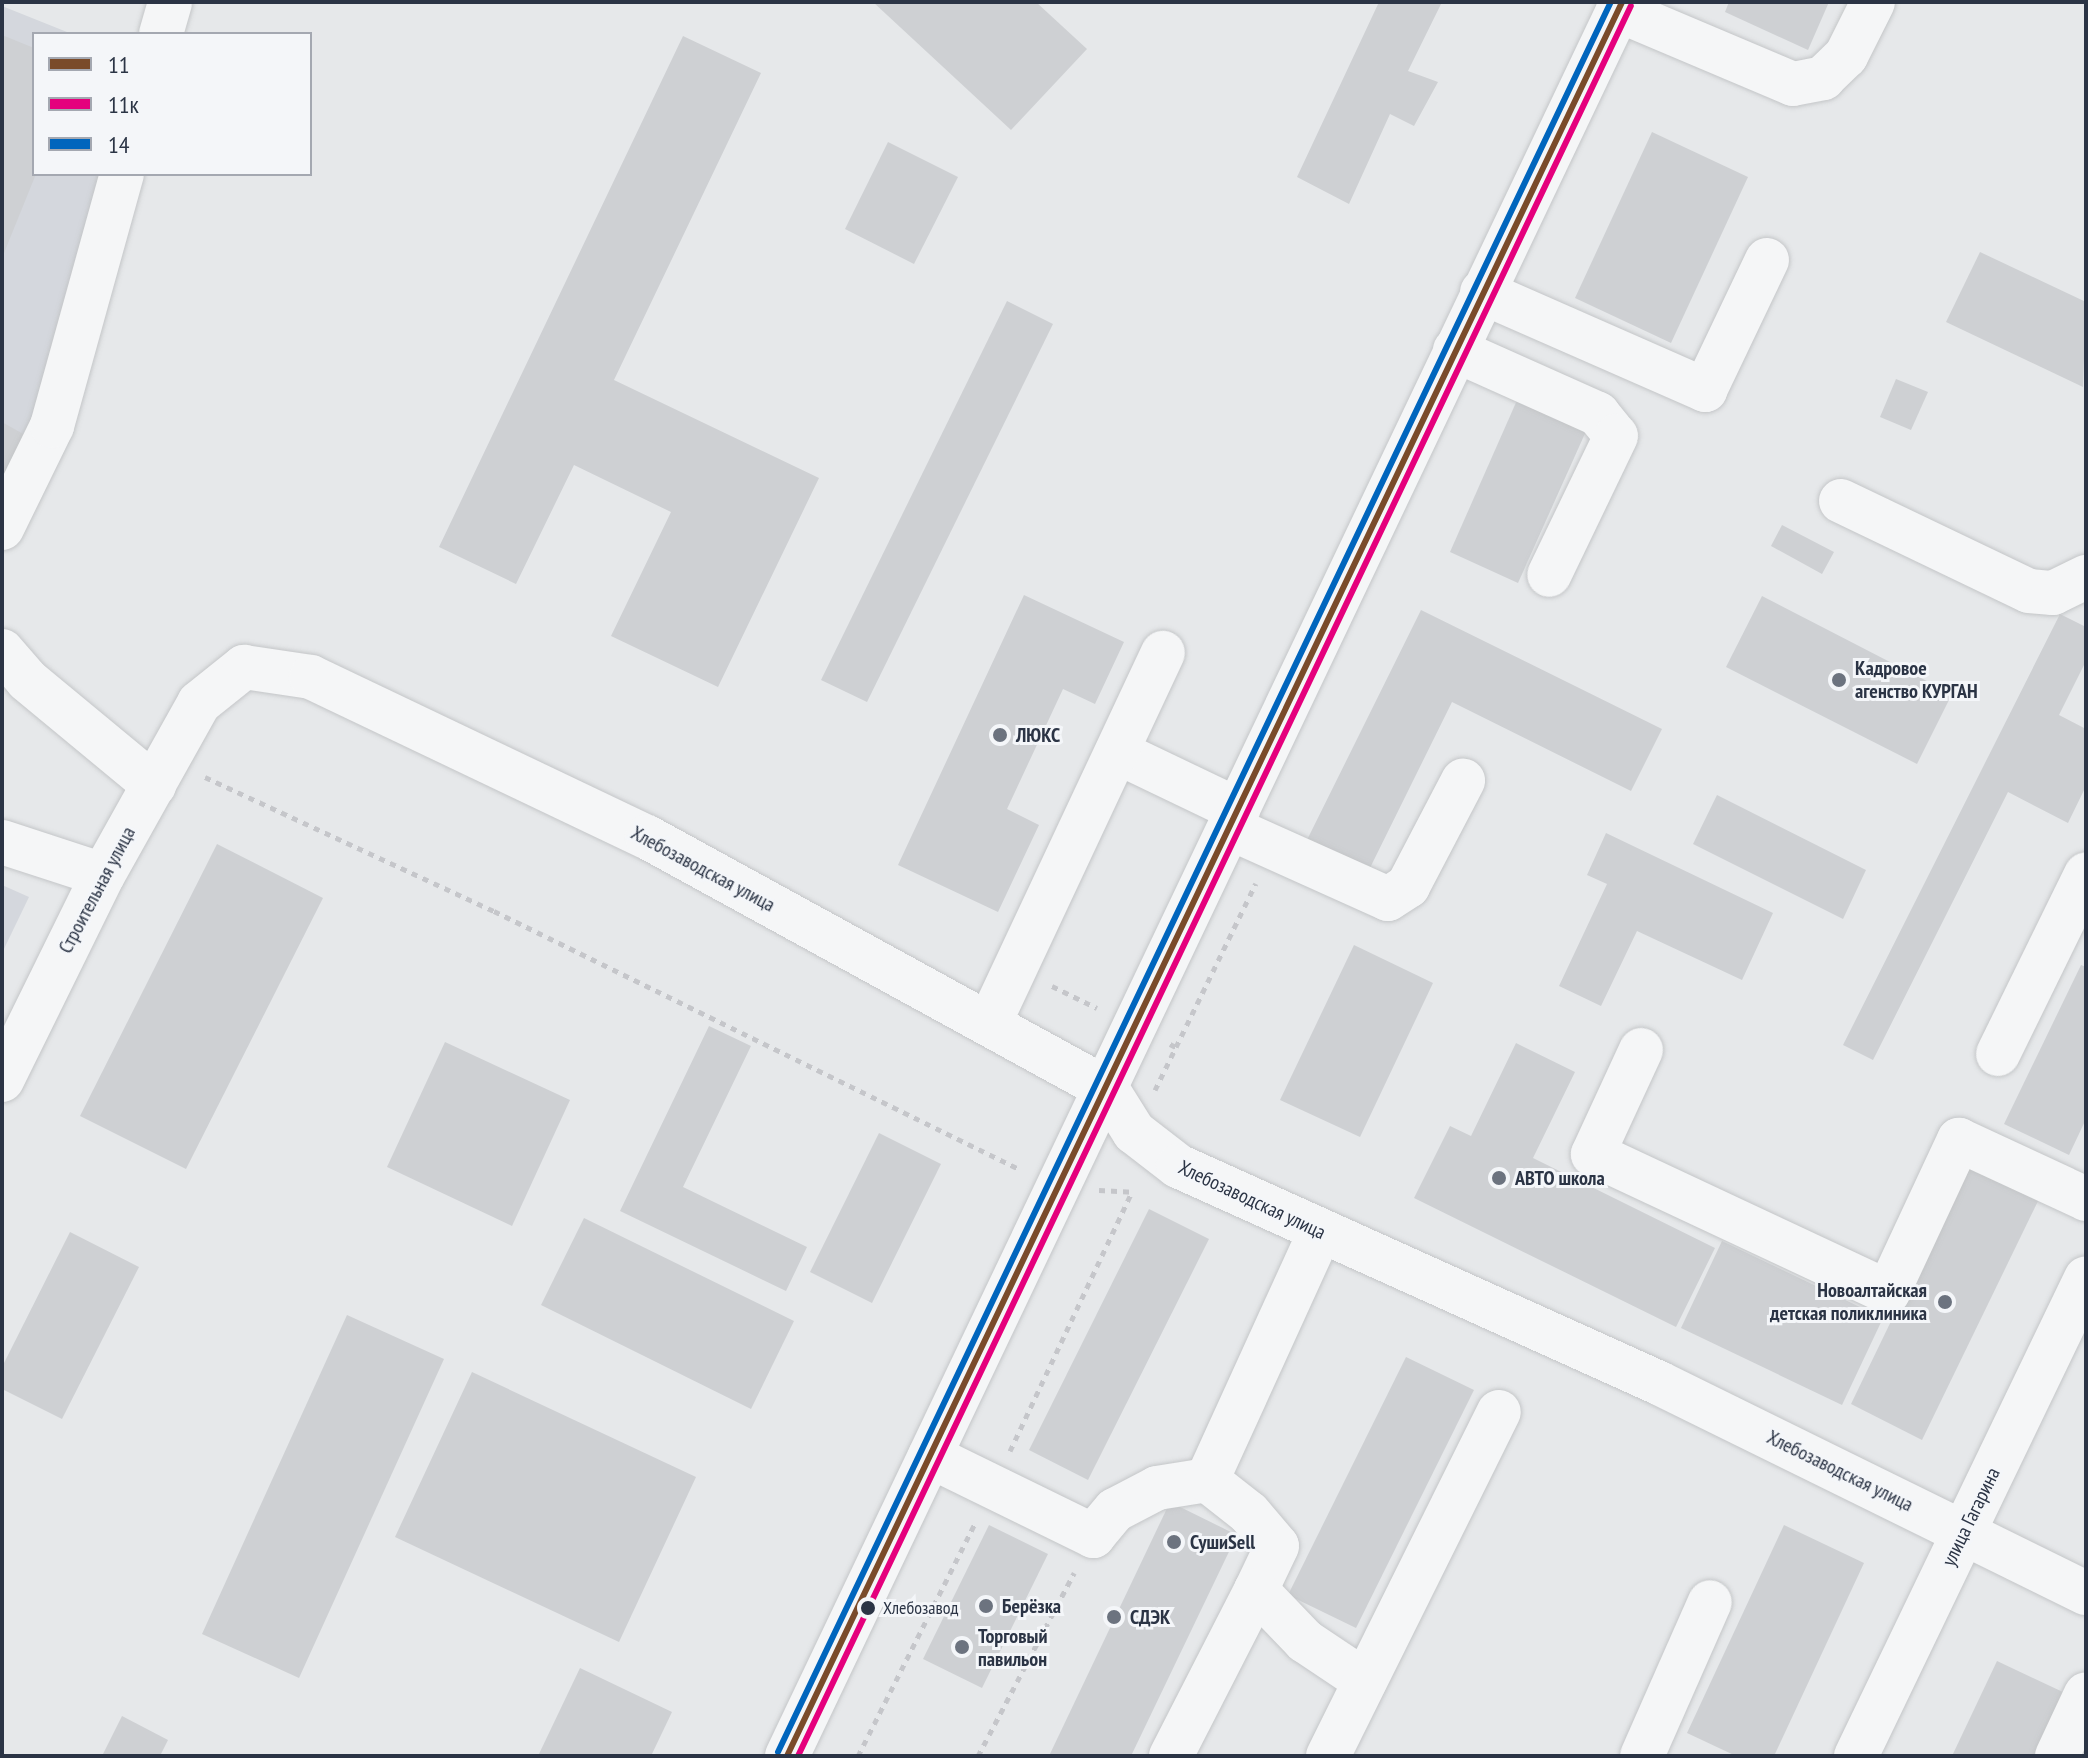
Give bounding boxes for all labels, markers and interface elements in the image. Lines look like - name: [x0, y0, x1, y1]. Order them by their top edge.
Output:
- legend: [32, 32, 312, 176]
- text: 11: [108, 49, 130, 80]
- text: 11к: [108, 89, 139, 120]
- text: 14: [108, 129, 130, 160]
- place label: Кадровое агенство КУРГАН: [1855, 656, 1978, 703]
- marker: Кадровое агенство КУРГАН: [1830, 671, 1848, 689]
- place label: ЛЮКС: [1016, 723, 1060, 747]
- marker: ЛЮКС: [991, 726, 1009, 744]
- street label: Хлебозаводская улица: [627, 821, 779, 917]
- street label: Строительная улица: [54, 823, 140, 957]
- street label: Хлебозаводская улица: [1175, 1155, 1329, 1245]
- place label: АВТО школа: [1515, 1166, 1605, 1190]
- marker: АВТО школа: [1490, 1169, 1508, 1187]
- place label: Новоалтайская детская поликлиника: [1770, 1278, 1927, 1325]
- marker: Новоалтайская детская поликлиника: [1934, 1291, 1956, 1313]
- street label: Хлебозаводская улица: [1763, 1425, 1917, 1517]
- street label: улица Гагарина: [1937, 1464, 2005, 1570]
- place label: СушиSell: [1190, 1530, 1255, 1554]
- marker: СушиSell: [1165, 1533, 1183, 1551]
- place label: Берёзка: [1002, 1594, 1061, 1618]
- place label: Хлебозавод: [883, 1597, 958, 1619]
- marker: Берёзка: [977, 1597, 995, 1615]
- marker: Хлебозавод: [860, 1600, 876, 1616]
- place label: СДЭК: [1130, 1605, 1170, 1629]
- marker: СДЭК: [1105, 1608, 1123, 1626]
- place label: Торговый павильон: [978, 1624, 1047, 1671]
- marker: Торговый павильон: [953, 1638, 971, 1656]

